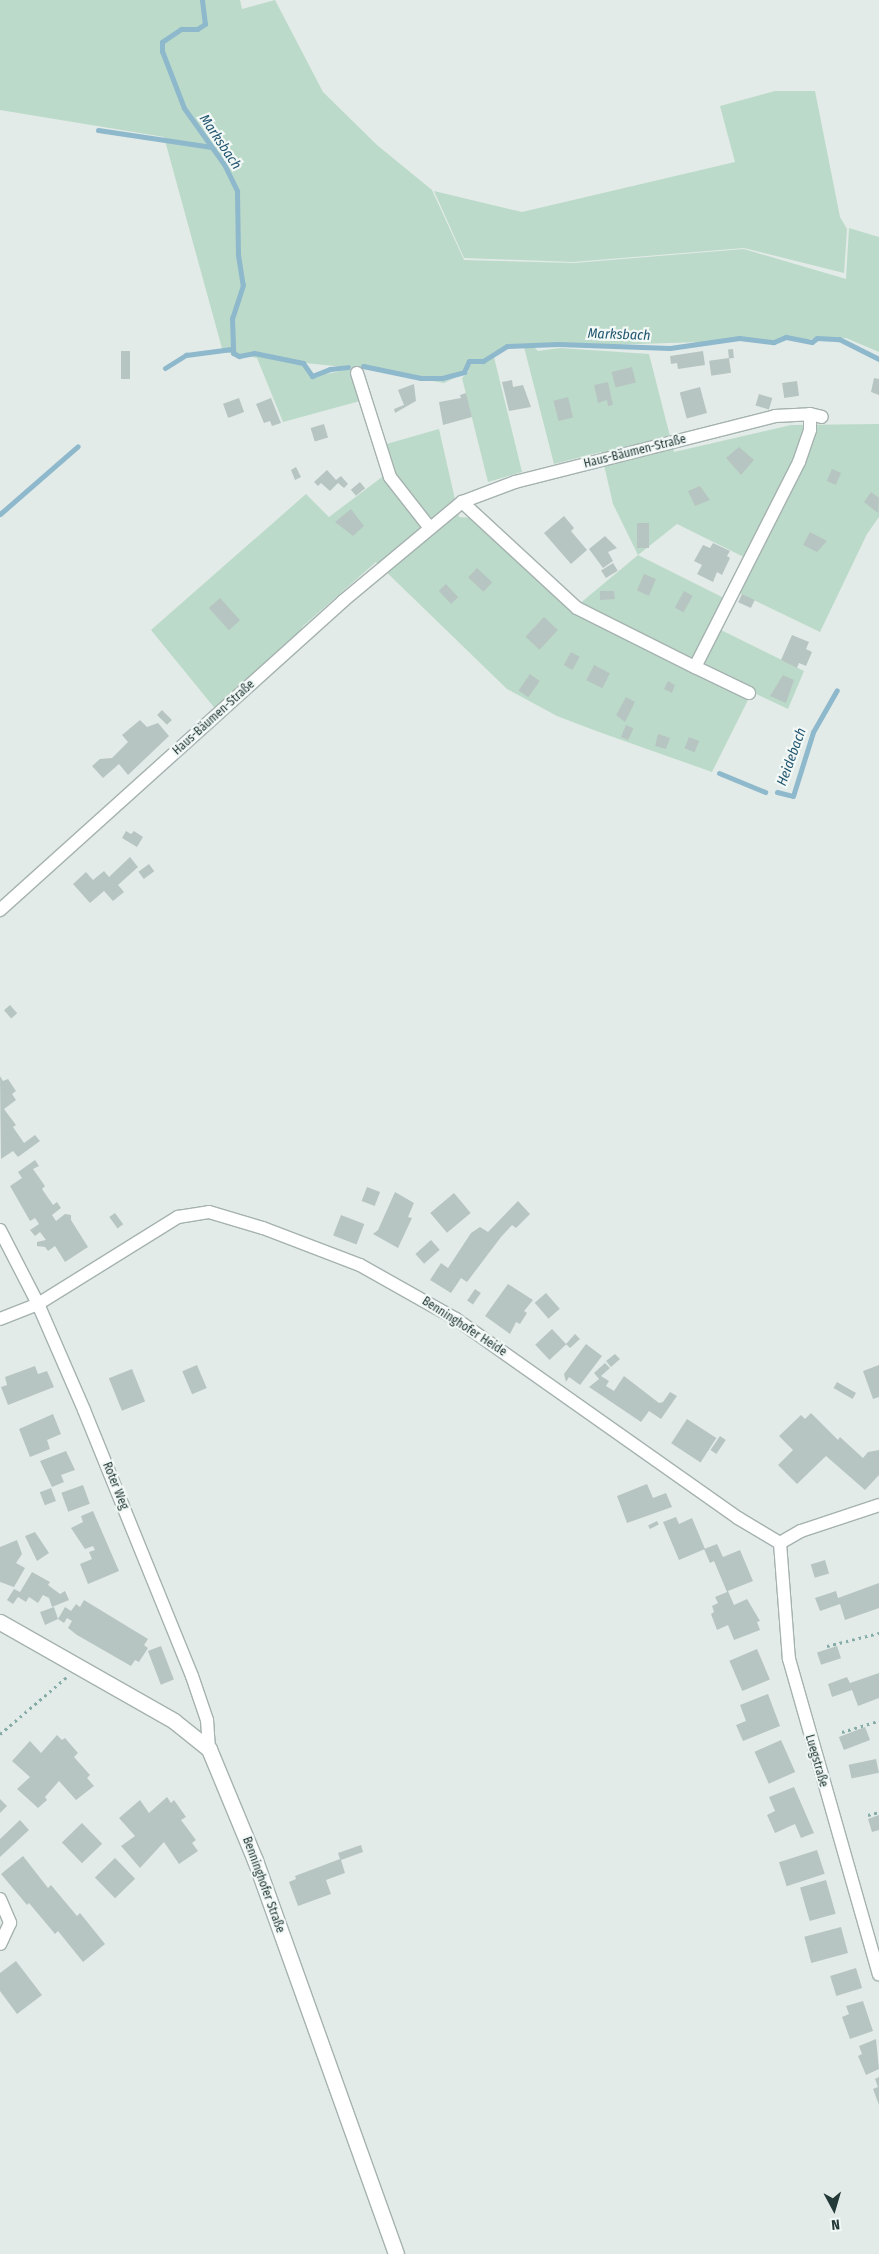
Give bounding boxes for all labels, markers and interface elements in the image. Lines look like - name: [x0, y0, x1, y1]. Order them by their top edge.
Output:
- water label: Marksbach: [195, 111, 245, 173]
- water label: Marksbach: [587, 326, 651, 344]
- street label: Haus-Bäumen-Straße: [582, 432, 688, 472]
- street label: Haus-Bäumen-Straße: [170, 678, 258, 758]
- water label: Heidebach: [774, 726, 810, 788]
- street label: Benninghofer Heide: [419, 1294, 509, 1360]
- street label: Roter Weg: [99, 1460, 131, 1512]
- street label: Luegstraße: [802, 1733, 830, 1789]
- street label: Benninghofer Straße: [239, 1835, 287, 1935]
- north arrow: [809, 2184, 859, 2234]
- text: N: [831, 2216, 841, 2233]

